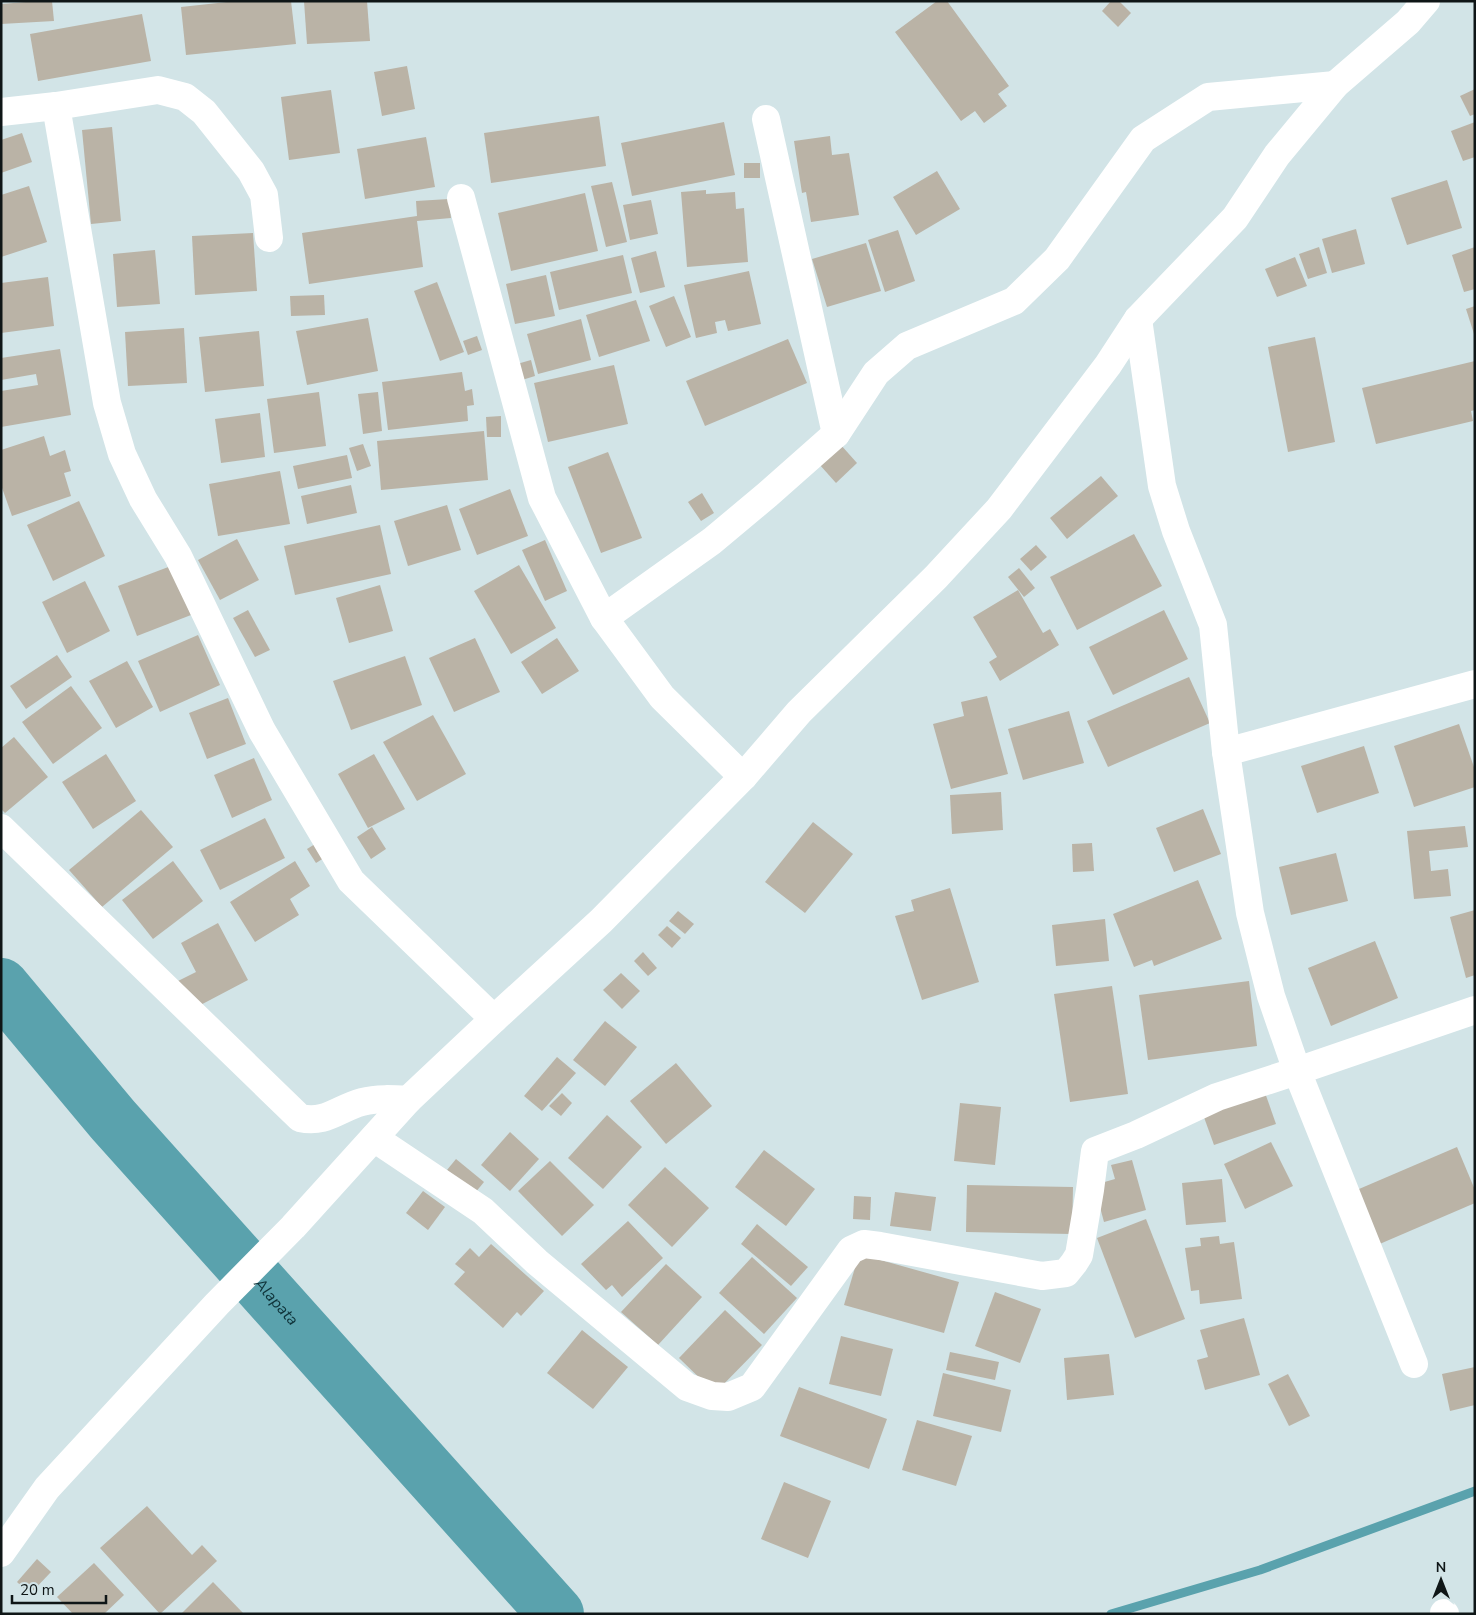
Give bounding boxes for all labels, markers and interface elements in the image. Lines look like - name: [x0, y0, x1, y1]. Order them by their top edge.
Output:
- water label: Alapata: [248, 1273, 303, 1330]
- north arrow: [1416, 1555, 1466, 1605]
- text: N: [1436, 1558, 1446, 1577]
- scale bar: [12, 1572, 106, 1604]
- text: 20 m: [20, 1580, 55, 1600]

